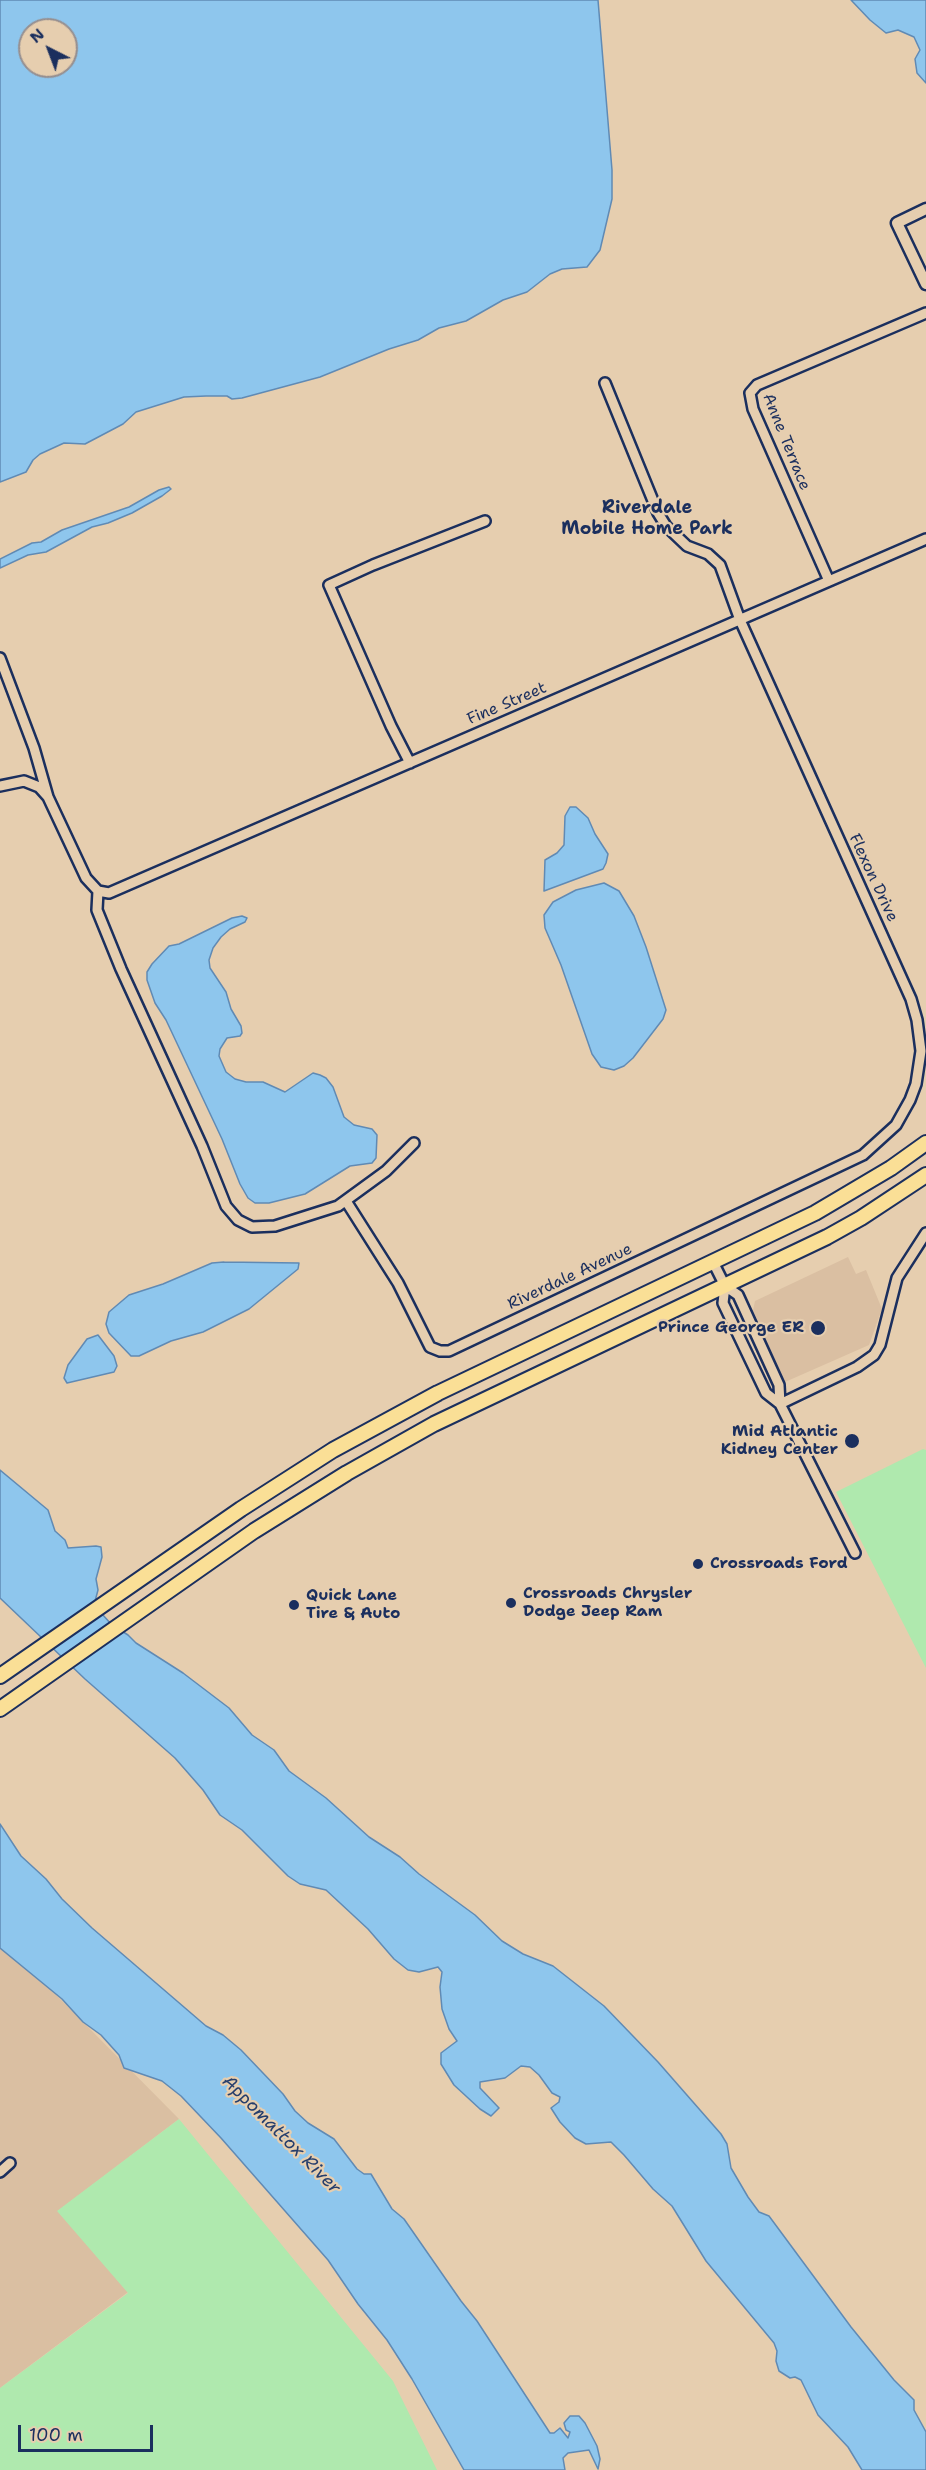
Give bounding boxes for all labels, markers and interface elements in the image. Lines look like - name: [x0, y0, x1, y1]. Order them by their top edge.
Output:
- north arrow: [18, 18, 78, 78]
- text: N: [25, 24, 49, 48]
- street label: Anne Terrace: [758, 391, 814, 493]
- district label: Riverdale Mobile Home Park: [561, 497, 733, 540]
- street label: Fine Street: [464, 679, 550, 729]
- street label: Flexon Drive: [844, 831, 902, 925]
- street label: Riverdale Avenue: [505, 1240, 635, 1314]
- place label: Prince George ER: [658, 1318, 804, 1338]
- marker: Prince George ER: [809, 1319, 827, 1337]
- place label: Mid Atlantic Kidney Center: [721, 1422, 838, 1460]
- marker: Mid Atlantic Kidney Center: [843, 1432, 861, 1450]
- place label: Crossroads Ford: [710, 1554, 848, 1574]
- marker: Crossroads Ford: [691, 1557, 705, 1571]
- place label: Crossroads Chrysler Dodge Jeep Ram: [523, 1584, 692, 1622]
- place label: Quick Lane Tire & Auto: [306, 1586, 400, 1624]
- marker: Crossroads Chrysler Dodge Jeep Ram: [504, 1596, 518, 1610]
- marker: Quick Lane Tire & Auto: [287, 1598, 301, 1612]
- water label: Appomattox River: [217, 2071, 345, 2199]
- scale bar: [21, 2413, 156, 2451]
- text: 100 m: [29, 2423, 83, 2447]

